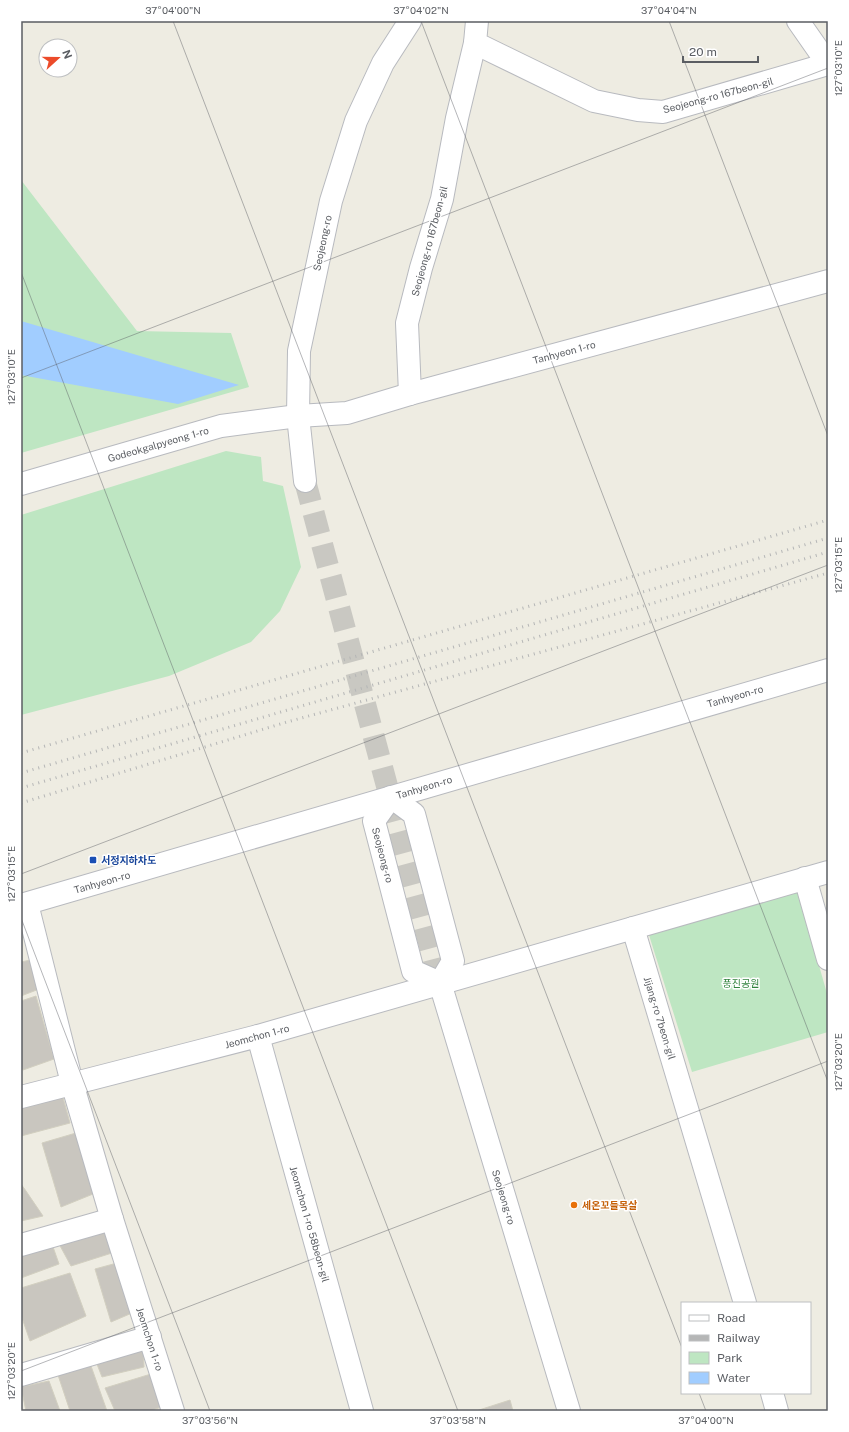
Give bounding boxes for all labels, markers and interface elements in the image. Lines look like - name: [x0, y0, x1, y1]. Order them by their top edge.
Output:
- text: 37°04'00"N: [145, 4, 201, 16]
- text: 37°04'02"N: [393, 4, 449, 16]
- text: 37°04'04"N: [641, 4, 697, 16]
- north arrow: [38, 38, 78, 78]
- scale bar: [683, 38, 758, 64]
- text: 127°03'10"E: [832, 40, 844, 96]
- text: 20 m: [689, 45, 717, 59]
- text: N: [60, 48, 74, 61]
- street label: Seojeong-ro 167beon-gil: [661, 74, 775, 116]
- street label: Seojeong-ro 167beon-gil: [408, 184, 450, 298]
- street label: Seojeong-ro: [310, 214, 334, 272]
- street label: Tanhyeon 1-ro: [531, 338, 597, 366]
- text: 127°03'10"E: [5, 349, 17, 405]
- street label: Godeokgalpyeong 1-ro: [106, 424, 210, 464]
- text: 127°03'15"E: [832, 537, 844, 593]
- street label: Tanhyeon-ro: [706, 682, 765, 710]
- street label: Tanhyeon-ro: [395, 773, 454, 801]
- street label: Seojeong-ro: [370, 826, 396, 884]
- text: 127°03'15"E: [5, 846, 17, 902]
- place label: 서정지하차도: [101, 854, 156, 866]
- marker: 서정지하차도: [88, 855, 98, 865]
- street label: Tanhyeon-ro: [73, 868, 132, 896]
- street label: Jijang-ro 7beon-gil: [642, 975, 678, 1061]
- park label: 풍진공원: [723, 977, 759, 989]
- street label: Jeomchon 1-ro: [223, 1022, 291, 1050]
- text: 127°03'20"E: [832, 1033, 844, 1091]
- street label: Jeomchon 1-ro 58beon-gil: [288, 1165, 332, 1283]
- street label: Seojeong-ro: [490, 1168, 518, 1226]
- place label: 세온꼬들목살: [582, 1199, 637, 1211]
- marker: 세온꼬들목살: [569, 1200, 579, 1210]
- legend: [681, 1302, 811, 1394]
- street label: Jeomchon 1-ro: [134, 1306, 166, 1373]
- text: Road: [717, 1311, 745, 1325]
- text: Railway: [717, 1331, 761, 1345]
- text: 127°03'20"E: [5, 1342, 17, 1400]
- text: Park: [717, 1351, 743, 1365]
- text: Water: [717, 1371, 751, 1385]
- text: 37°03'56"N: [182, 1414, 238, 1426]
- text: 37°03'58"N: [430, 1414, 486, 1426]
- text: 37°04'00"N: [678, 1414, 734, 1426]

